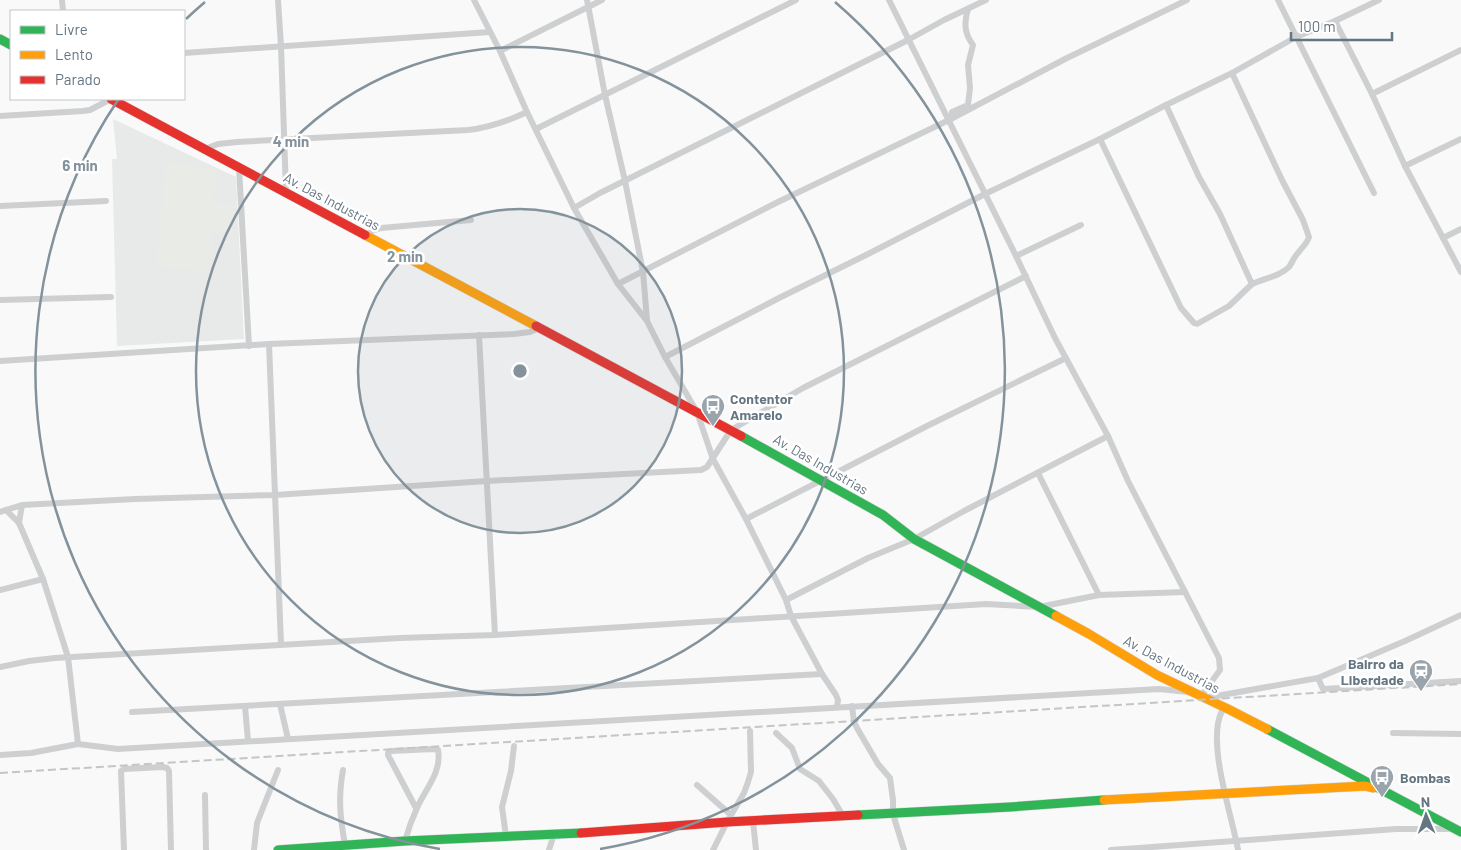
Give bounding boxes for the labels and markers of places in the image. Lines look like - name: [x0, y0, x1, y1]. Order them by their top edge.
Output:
- centre of rings: [511, 362, 529, 380]
- place label: Contentor Amarelo: [730, 390, 793, 423]
- bus stop icon: Contentor Amarelo: [700, 393, 726, 427]
- place label: Bairro da Liberdade: [1341, 655, 1404, 688]
- station icon: Bairro da Liberdade: [1408, 658, 1434, 692]
- bus stop icon: Bombas: [1369, 764, 1395, 798]
- place label: Bombas: [1400, 769, 1451, 786]

